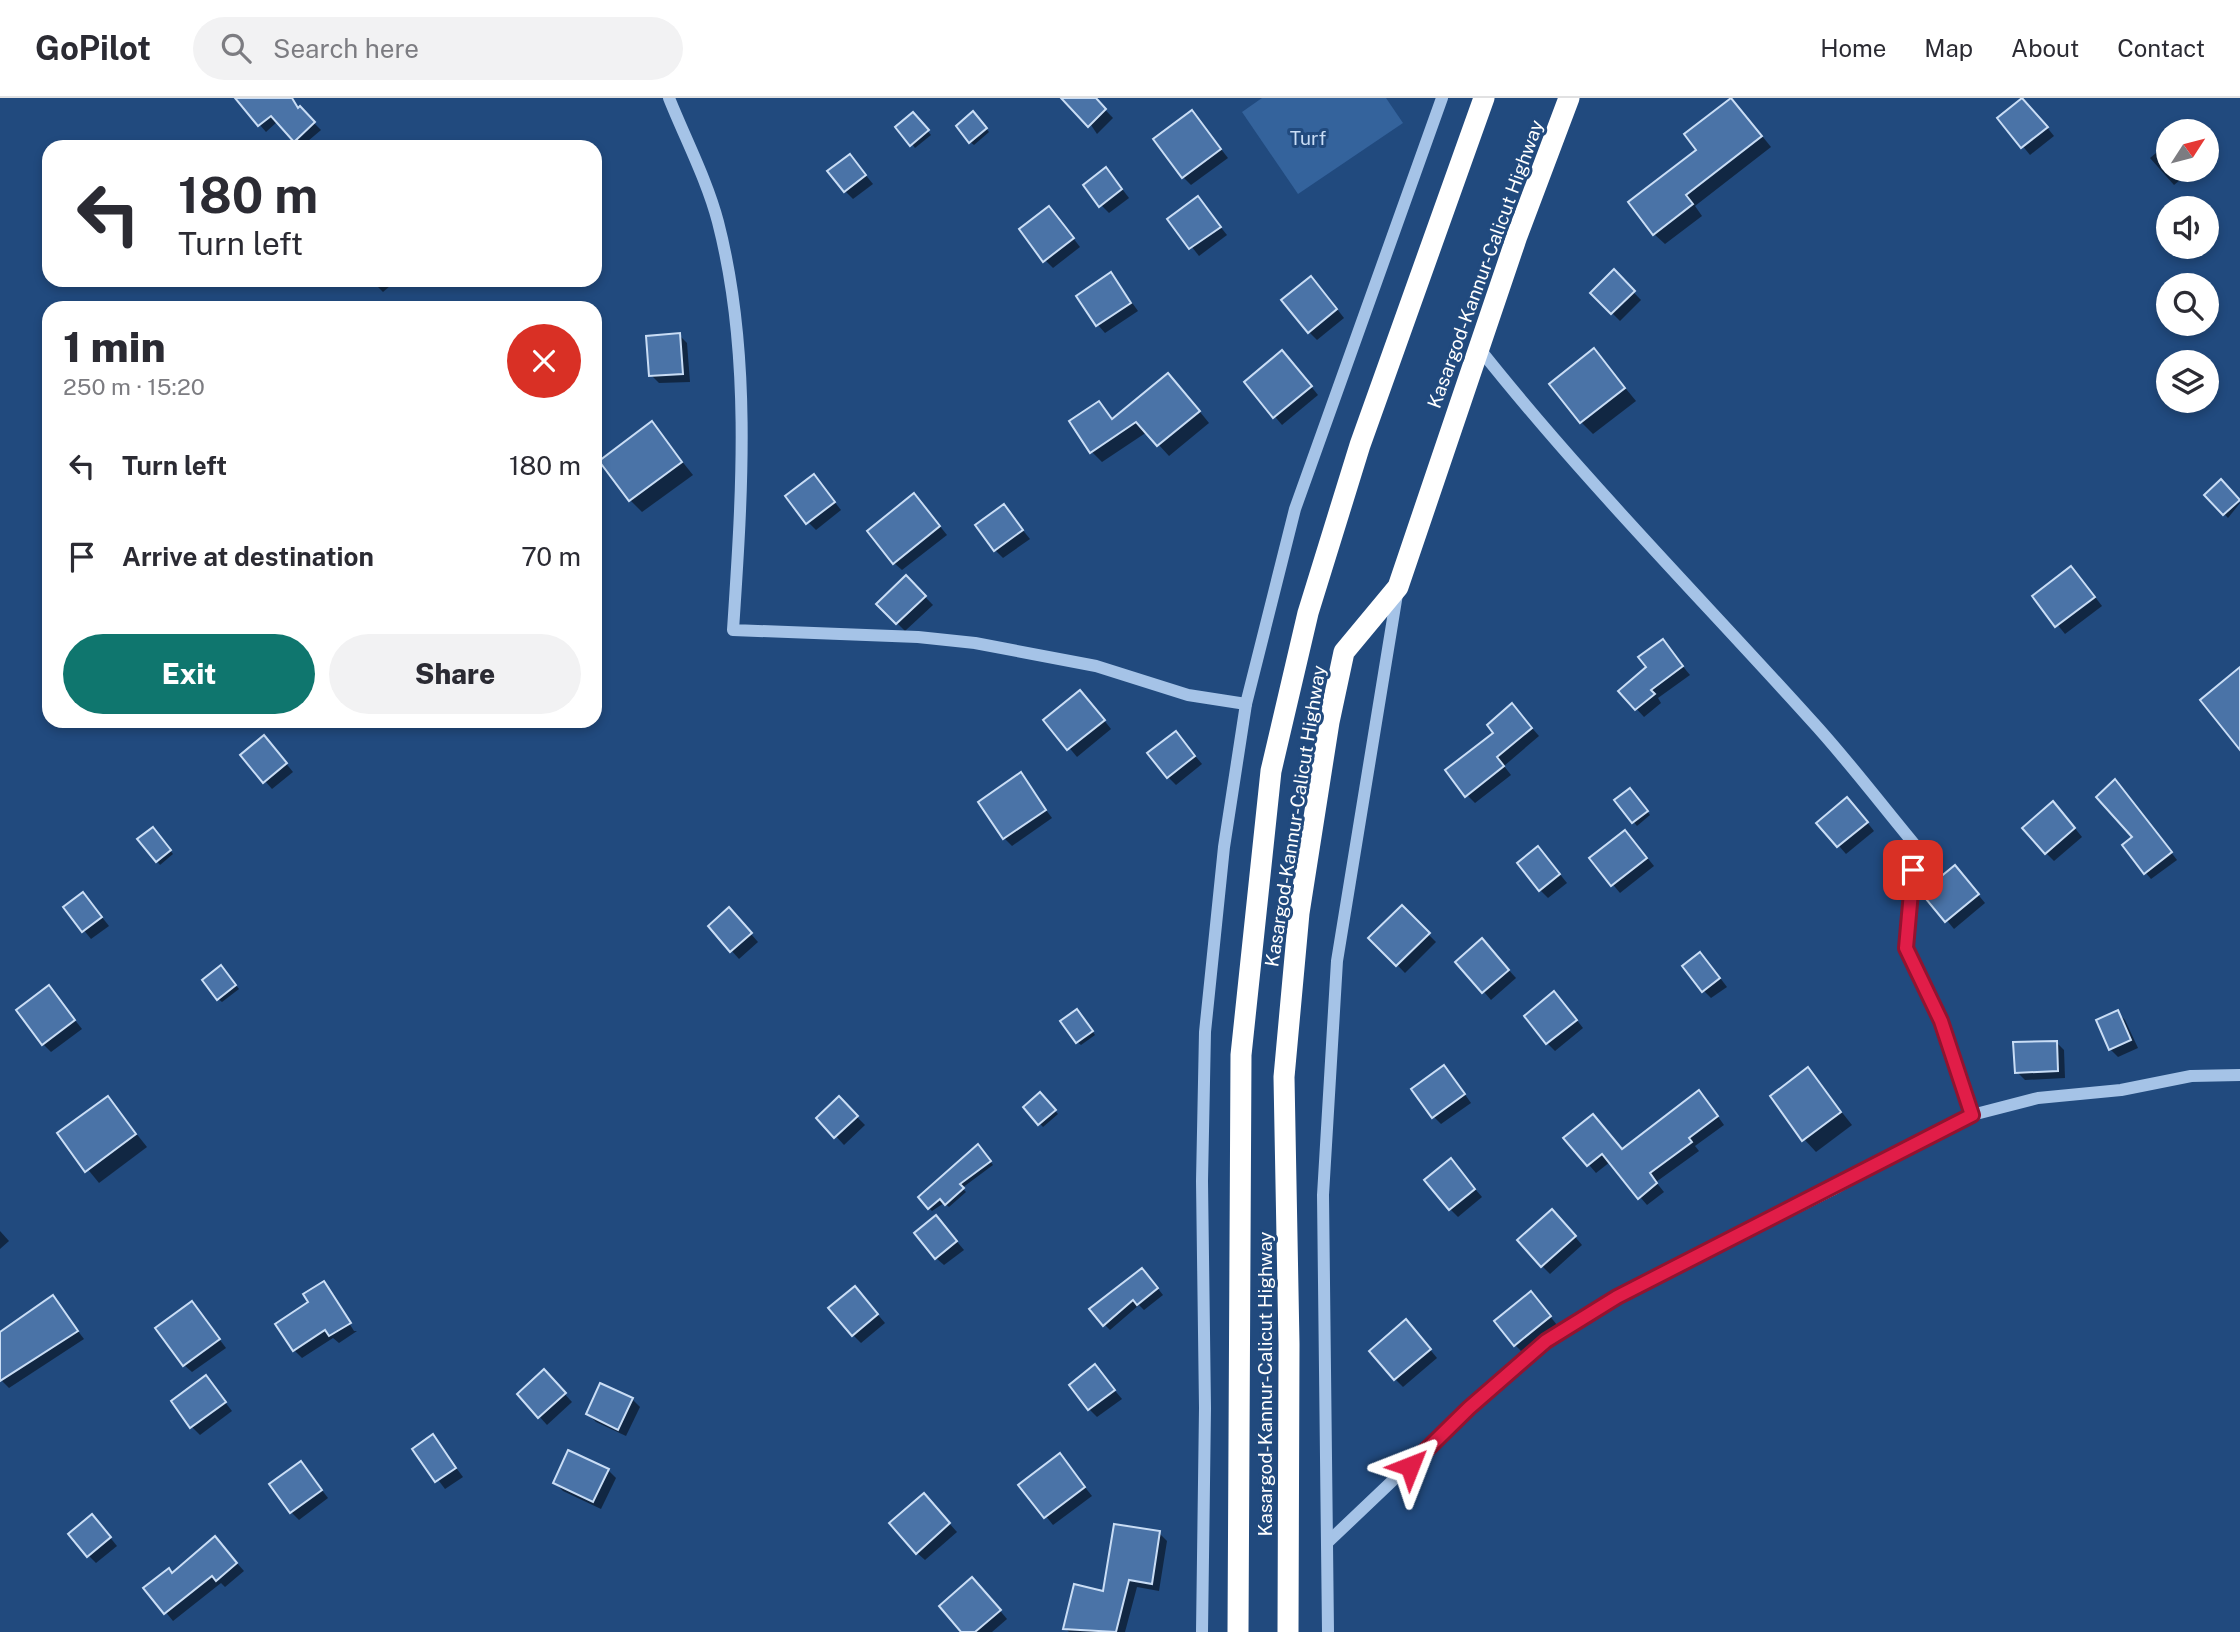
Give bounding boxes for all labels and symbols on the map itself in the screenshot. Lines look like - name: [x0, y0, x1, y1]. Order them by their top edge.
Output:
- street label: Kasargod-Kannur-Calicut Highway: [1422, 117, 1548, 411]
- north arrow: [2156, 119, 2219, 182]
- park label: Turf: [1290, 127, 1326, 149]
- street label: Kasargod-Kannur-Calicut Highway: [1260, 664, 1330, 968]
- pin: [1883, 840, 1943, 900]
- street label: Kasargod-Kannur-Calicut Highway: [1254, 1231, 1276, 1537]
- position arrow: [1373, 1429, 1447, 1503]

